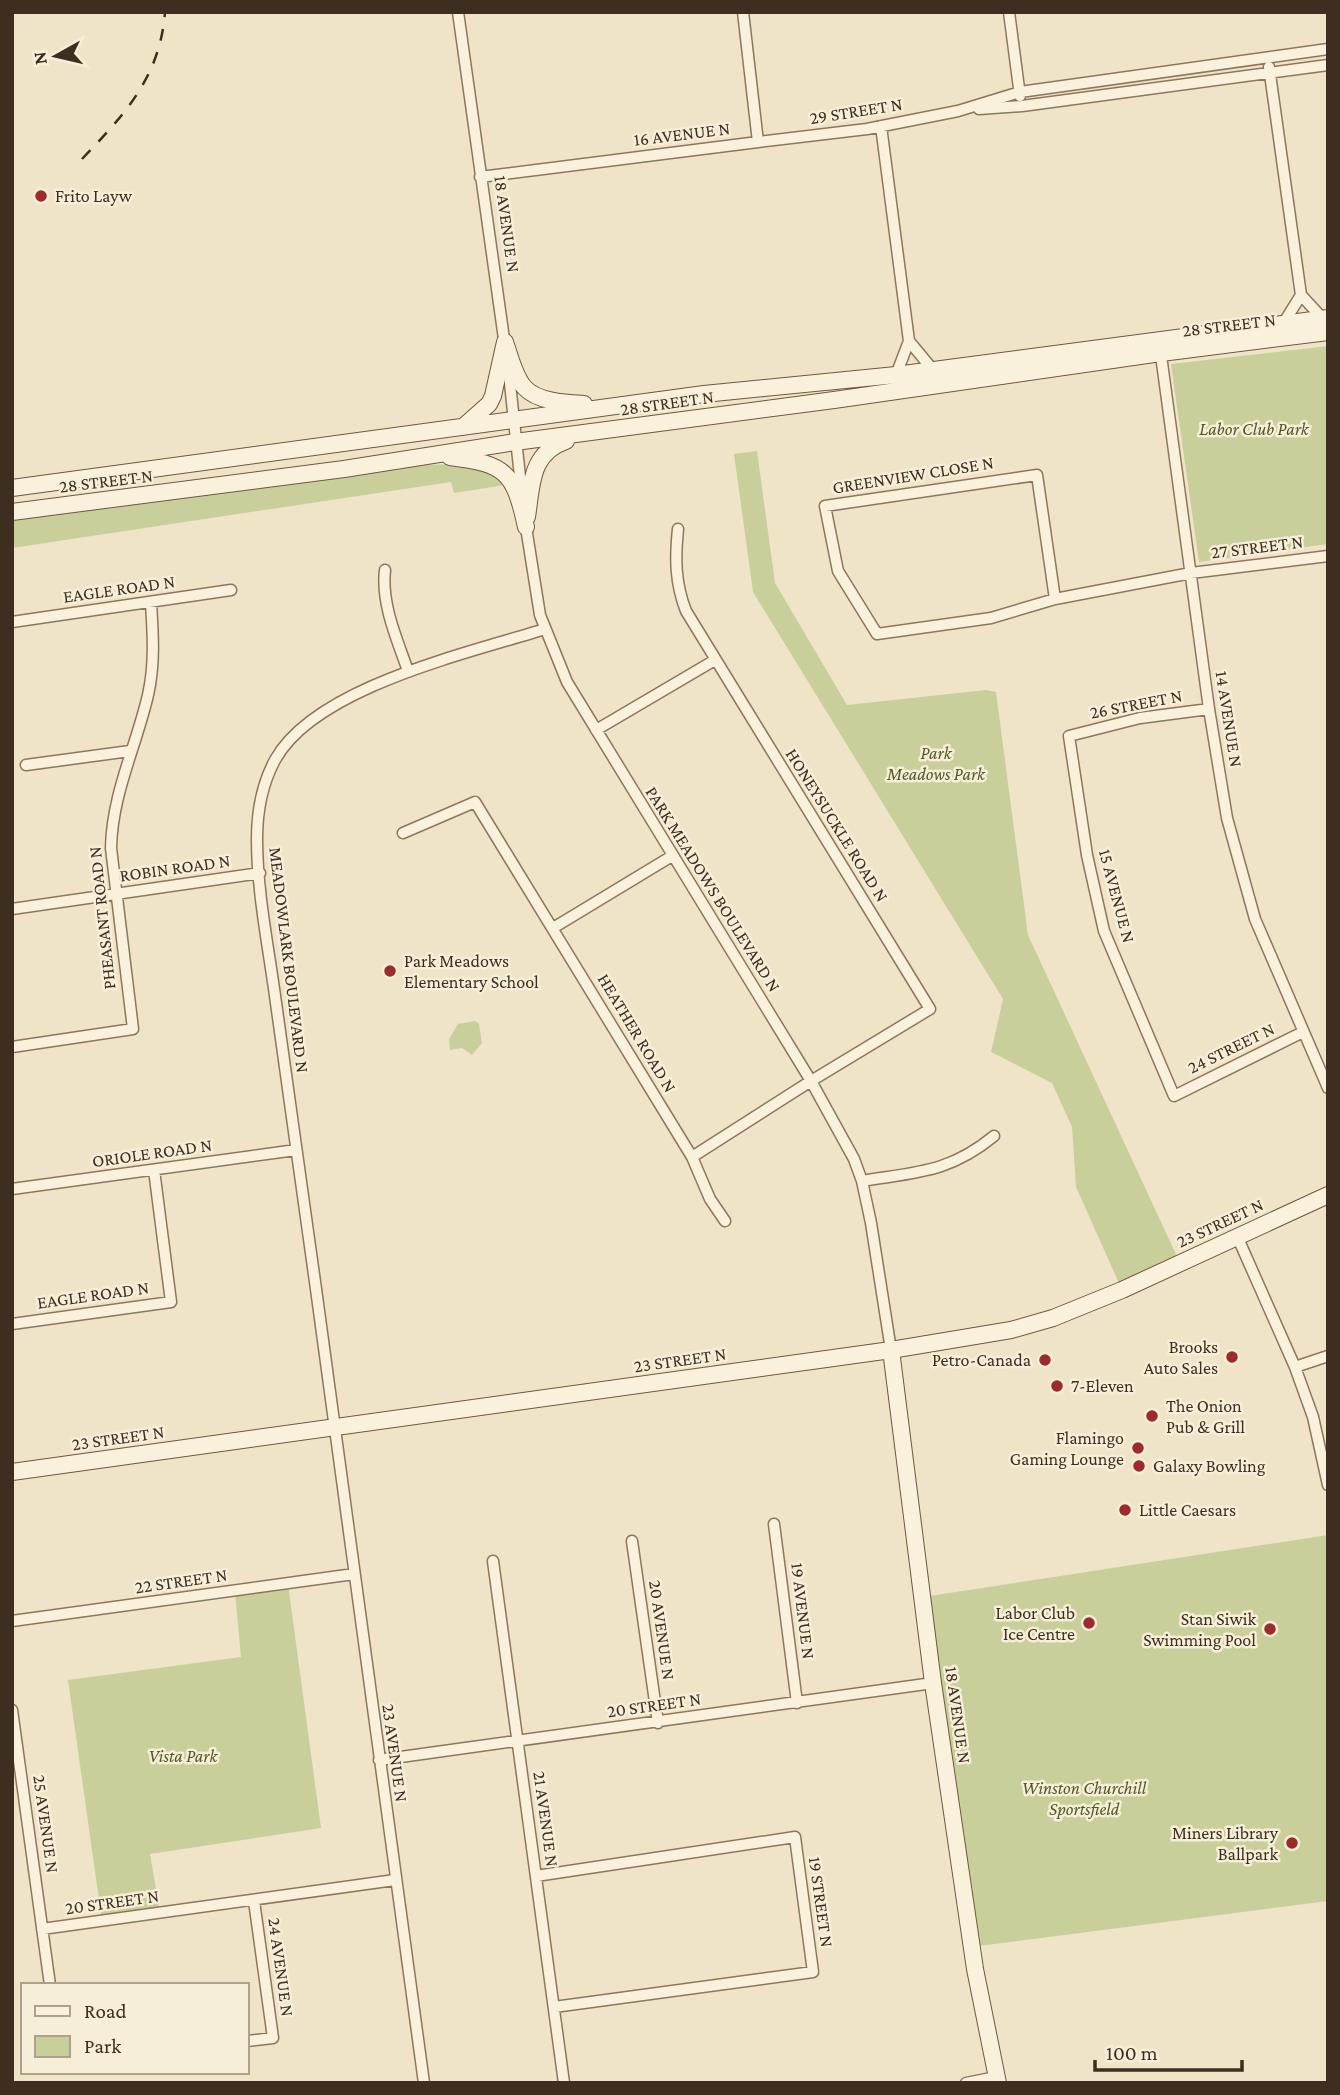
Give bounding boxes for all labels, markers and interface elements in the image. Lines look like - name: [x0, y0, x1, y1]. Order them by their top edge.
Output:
- north arrow: [21, 21, 91, 91]
- text: N: [28, 50, 51, 66]
- street label: 29 STREET N: [808, 94, 904, 128]
- street label: 16 AVENUE N: [633, 118, 731, 150]
- street label: 18 AVENUE N: [490, 174, 524, 274]
- place label: Frito Layw: [55, 186, 133, 206]
- marker: Frito Layw: [33, 188, 49, 204]
- street label: 28 STREET N: [1181, 309, 1277, 341]
- street label: 28 STREET N: [619, 387, 715, 419]
- park label: Labor Club Park: [1199, 419, 1310, 439]
- street label: GREENVIEW CLOSE N: [831, 452, 995, 498]
- street label: 28 STREET N: [58, 465, 154, 497]
- street label: 27 STREET N: [1210, 531, 1304, 563]
- street label: EAGLE ROAD N: [62, 571, 176, 607]
- street label: 14 AVENUE N: [1212, 670, 1246, 769]
- street label: 26 STREET N: [1088, 685, 1184, 723]
- park label: Park Meadows Park: [886, 743, 986, 784]
- street label: HONEYSUCKLE ROAD N: [782, 745, 892, 905]
- street label: PARK MEADOWS BOULEVARD N: [641, 783, 785, 995]
- street label: PHEASANT ROAD N: [85, 845, 119, 990]
- street label: MEADOWLARK BOULEVARD N: [265, 846, 313, 1074]
- street label: 15 AVENUE N: [1095, 847, 1139, 945]
- street label: ROBIN ROAD N: [118, 850, 232, 886]
- place label: Park Meadows Elementary School: [404, 951, 539, 992]
- marker: Park Meadows Elementary School: [382, 963, 398, 979]
- street label: HEATHER ROAD N: [594, 970, 680, 1096]
- street label: 24 STREET N: [1184, 1018, 1278, 1078]
- street label: ORIOLE ROAD N: [91, 1135, 213, 1171]
- street label: 23 STREET N: [1174, 1194, 1267, 1252]
- street label: EAGLE ROAD N: [36, 1277, 150, 1313]
- place label: Brooks Auto Sales: [1144, 1337, 1218, 1378]
- street label: 23 STREET N: [632, 1344, 728, 1376]
- marker: Brooks Auto Sales: [1224, 1349, 1240, 1365]
- place label: Petro-Canada: [932, 1350, 1031, 1370]
- marker: Petro-Canada: [1037, 1352, 1053, 1368]
- place label: 7-Eleven: [1071, 1376, 1134, 1396]
- marker: 7-Eleven: [1049, 1378, 1065, 1394]
- place label: The Onion Pub & Grill: [1166, 1396, 1245, 1437]
- marker: The Onion Pub & Grill: [1144, 1408, 1160, 1424]
- street label: 23 STREET N: [70, 1422, 166, 1454]
- place label: Flamingo Gaming Lounge: [1010, 1428, 1124, 1469]
- marker: Flamingo Gaming Lounge: [1130, 1440, 1146, 1456]
- place label: Galaxy Bowling: [1153, 1456, 1266, 1476]
- marker: Galaxy Bowling: [1131, 1458, 1147, 1474]
- place label: Little Caesars: [1139, 1500, 1236, 1520]
- marker: Little Caesars: [1117, 1502, 1133, 1518]
- street label: 19 AVENUE N: [787, 1562, 819, 1660]
- street label: 22 STREET N: [134, 1565, 229, 1597]
- street label: 20 AVENUE N: [645, 1579, 679, 1681]
- place label: Labor Club Ice Centre: [996, 1603, 1075, 1644]
- place label: Stan Siwik Swimming Pool: [1143, 1609, 1256, 1650]
- marker: Labor Club Ice Centre: [1081, 1615, 1097, 1631]
- marker: Stan Siwik Swimming Pool: [1262, 1621, 1278, 1637]
- street label: 18 AVENUE N: [941, 1665, 975, 1765]
- street label: 20 STREET N: [606, 1688, 702, 1721]
- street label: 23 AVENUE N: [378, 1703, 412, 1804]
- park label: Vista Park: [149, 1746, 219, 1766]
- street label: 21 AVENUE N: [529, 1770, 563, 1868]
- street label: 25 AVENUE N: [29, 1774, 63, 1875]
- park label: Winston Churchill Sportsfield: [1022, 1778, 1147, 1819]
- place label: Miners Library Ballpark: [1172, 1823, 1279, 1864]
- marker: Miners Library Ballpark: [1284, 1835, 1300, 1851]
- street label: 19 STREET N: [805, 1855, 837, 1949]
- street label: 20 STREET N: [64, 1885, 160, 1918]
- street label: 24 AVENUE N: [264, 1916, 298, 2018]
- legend: [21, 1983, 248, 2074]
- text: Road: [84, 1999, 127, 2023]
- scale bar: [1095, 2028, 1242, 2072]
- text: Park: [84, 2034, 121, 2058]
- text: 100 m: [1106, 2041, 1158, 2065]

